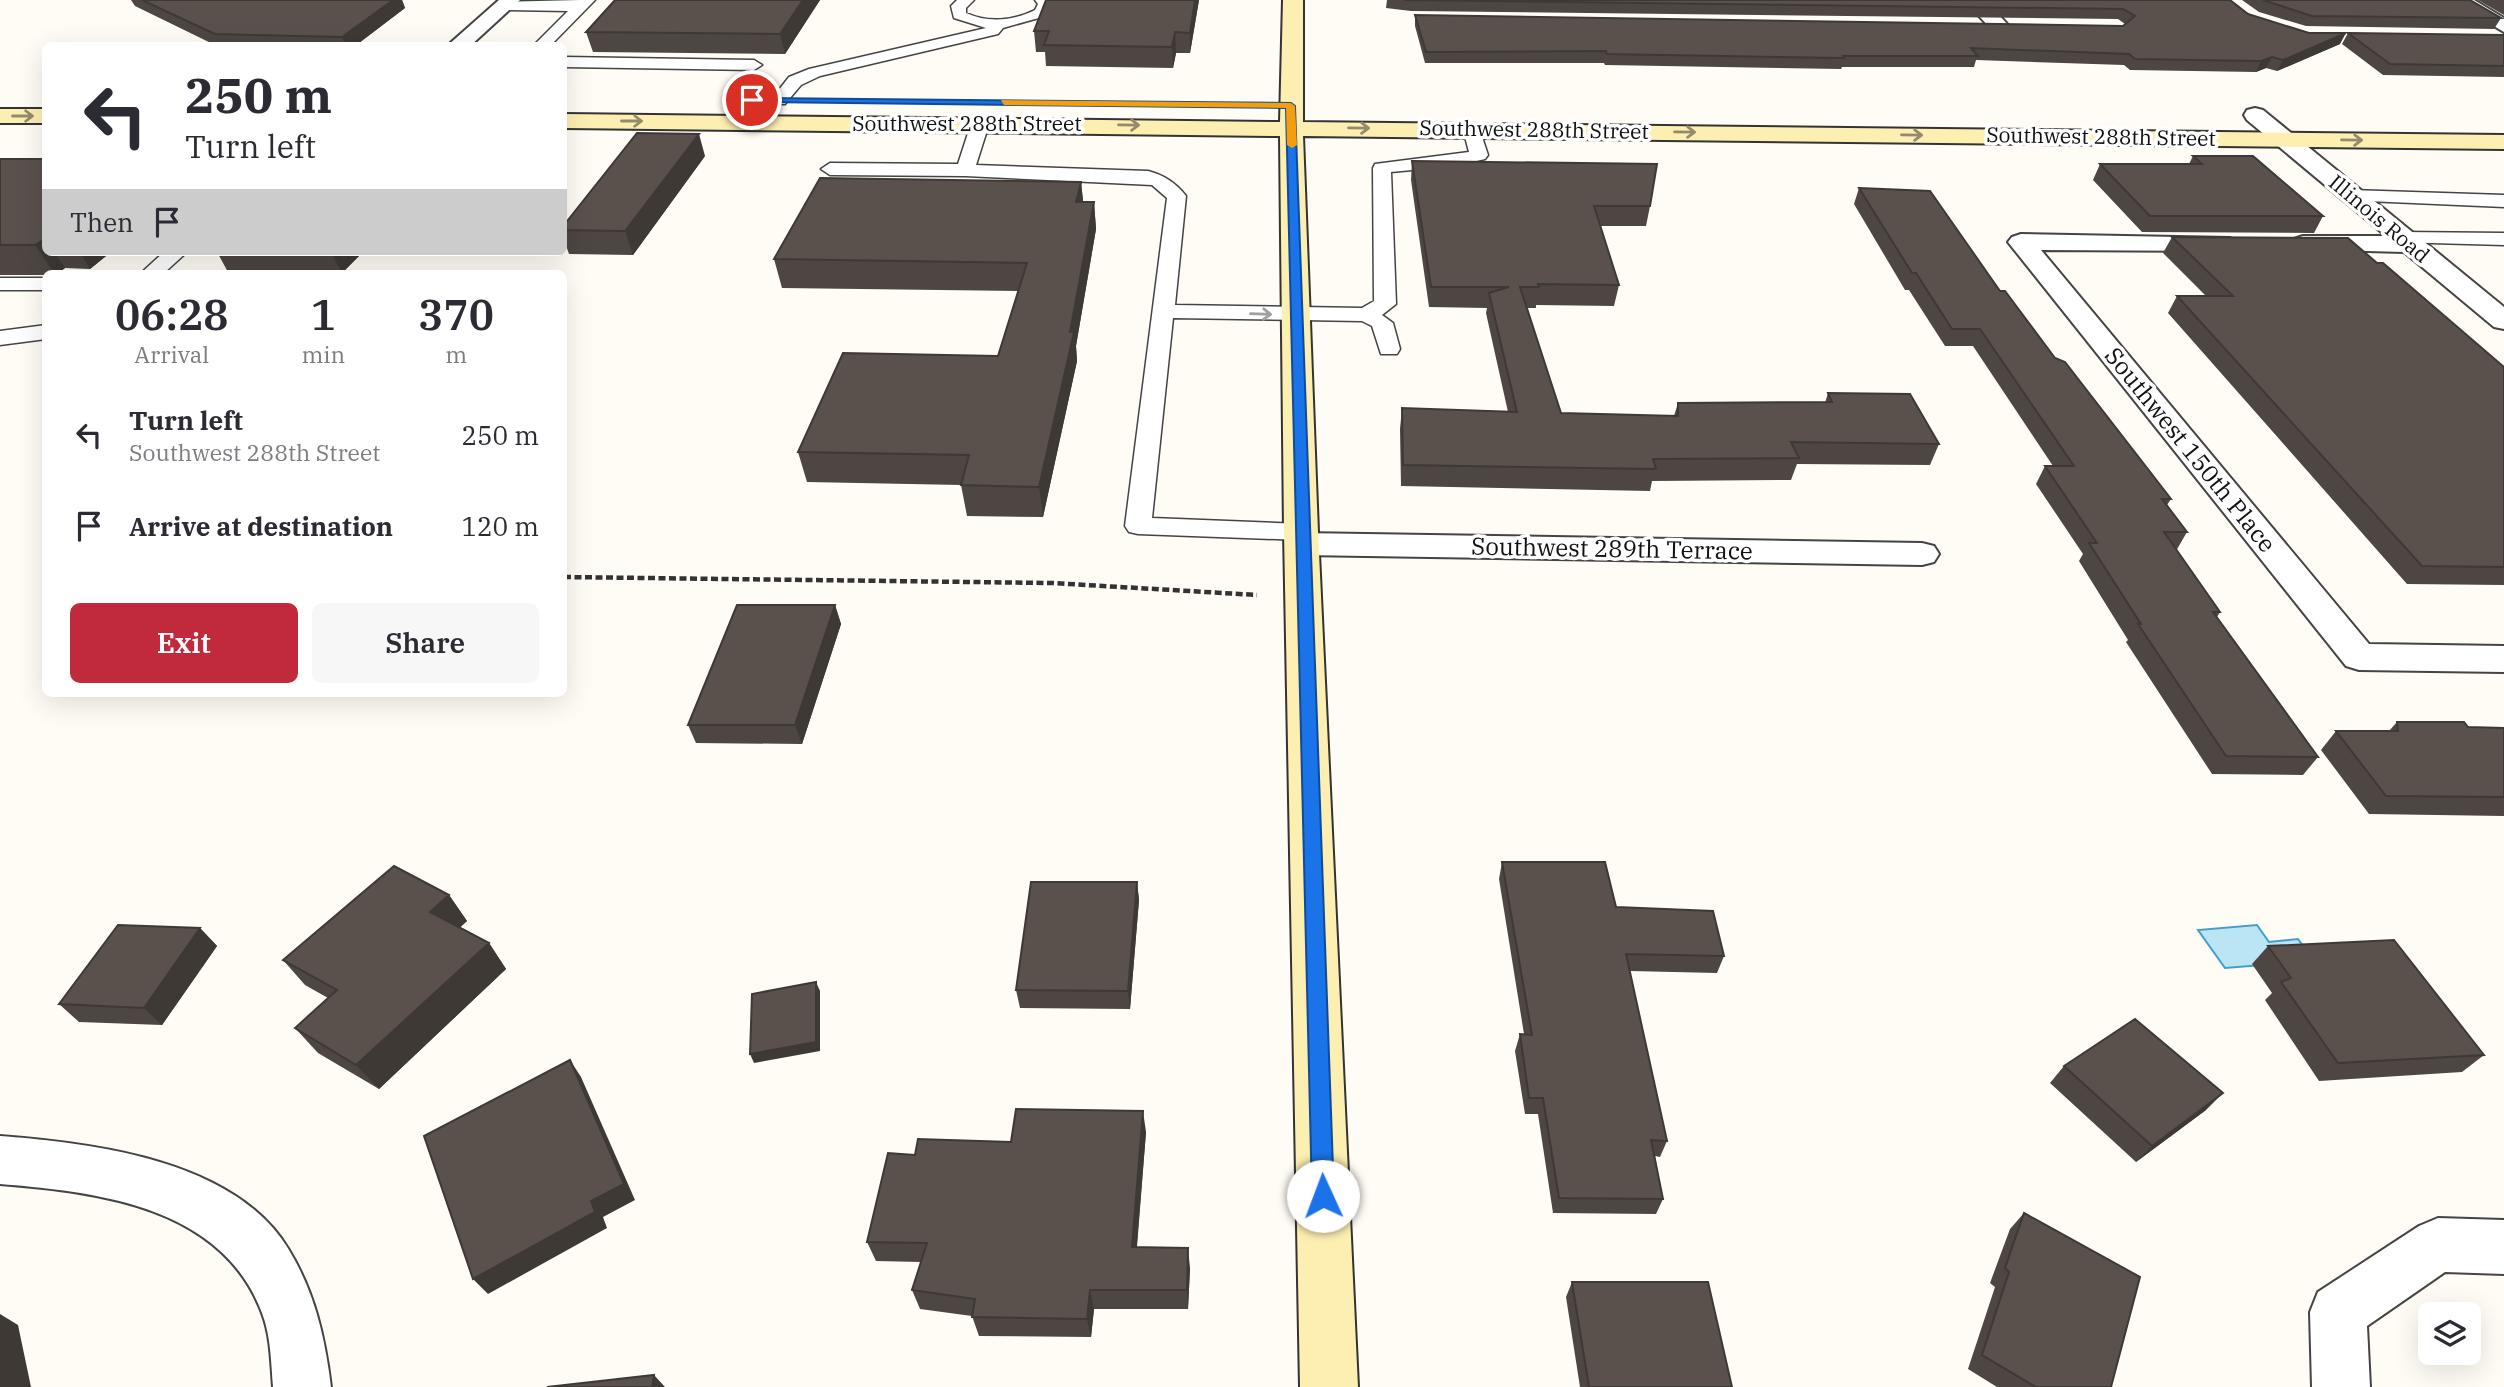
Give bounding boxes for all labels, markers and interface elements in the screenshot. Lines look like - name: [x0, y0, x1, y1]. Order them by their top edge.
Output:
- text: 250 m: [185, 63, 332, 126]
- icon: left: [70, 70, 161, 161]
- pin: [722, 70, 782, 130]
- icon: arrive: [733, 81, 771, 119]
- one-way arrow: [11, 109, 34, 123]
- street label: Southwest 288th Street: [852, 109, 1082, 137]
- street label: Southwest 288th Street: [1419, 113, 1649, 145]
- one-way arrow: [620, 114, 643, 128]
- one-way arrow: [1117, 118, 1140, 132]
- street label: Southwest 288th Street: [1986, 120, 2216, 152]
- one-way arrow: [1348, 121, 1371, 134]
- text: Turn left: [185, 125, 316, 167]
- one-way arrow: [1673, 125, 1696, 139]
- one-way arrow: [1901, 128, 1924, 142]
- one-way arrow: [2340, 134, 2363, 147]
- street label: Illinois Road: [2323, 168, 2436, 269]
- icon: arrive: [148, 203, 186, 241]
- text: Then: [70, 205, 134, 239]
- text: 06:28: [115, 287, 228, 342]
- text: 1: [311, 287, 336, 342]
- text: 370: [418, 287, 494, 342]
- one-way arrow: [1249, 307, 1272, 320]
- text: Arrival: [134, 339, 209, 369]
- text: min: [301, 339, 345, 369]
- text: m: [445, 339, 467, 369]
- street label: Southwest 150th Place: [2098, 340, 2284, 559]
- text: Turn left: [129, 403, 243, 437]
- icon: left: [70, 416, 108, 454]
- text: 250 m: [461, 418, 539, 452]
- text: Southwest 288th Street: [129, 437, 380, 467]
- icon: arrive: [70, 507, 108, 545]
- text: Arrive at destination: [129, 509, 393, 543]
- text: 120 m: [461, 509, 539, 543]
- street label: Southwest 289th Terrace: [1471, 530, 1753, 566]
- button: Exit: [70, 603, 298, 683]
- button: Share: [312, 603, 539, 683]
- position arrow: [1286, 1159, 1360, 1233]
- map controls: [2418, 1302, 2481, 1365]
- button: layers: [2418, 1302, 2481, 1365]

